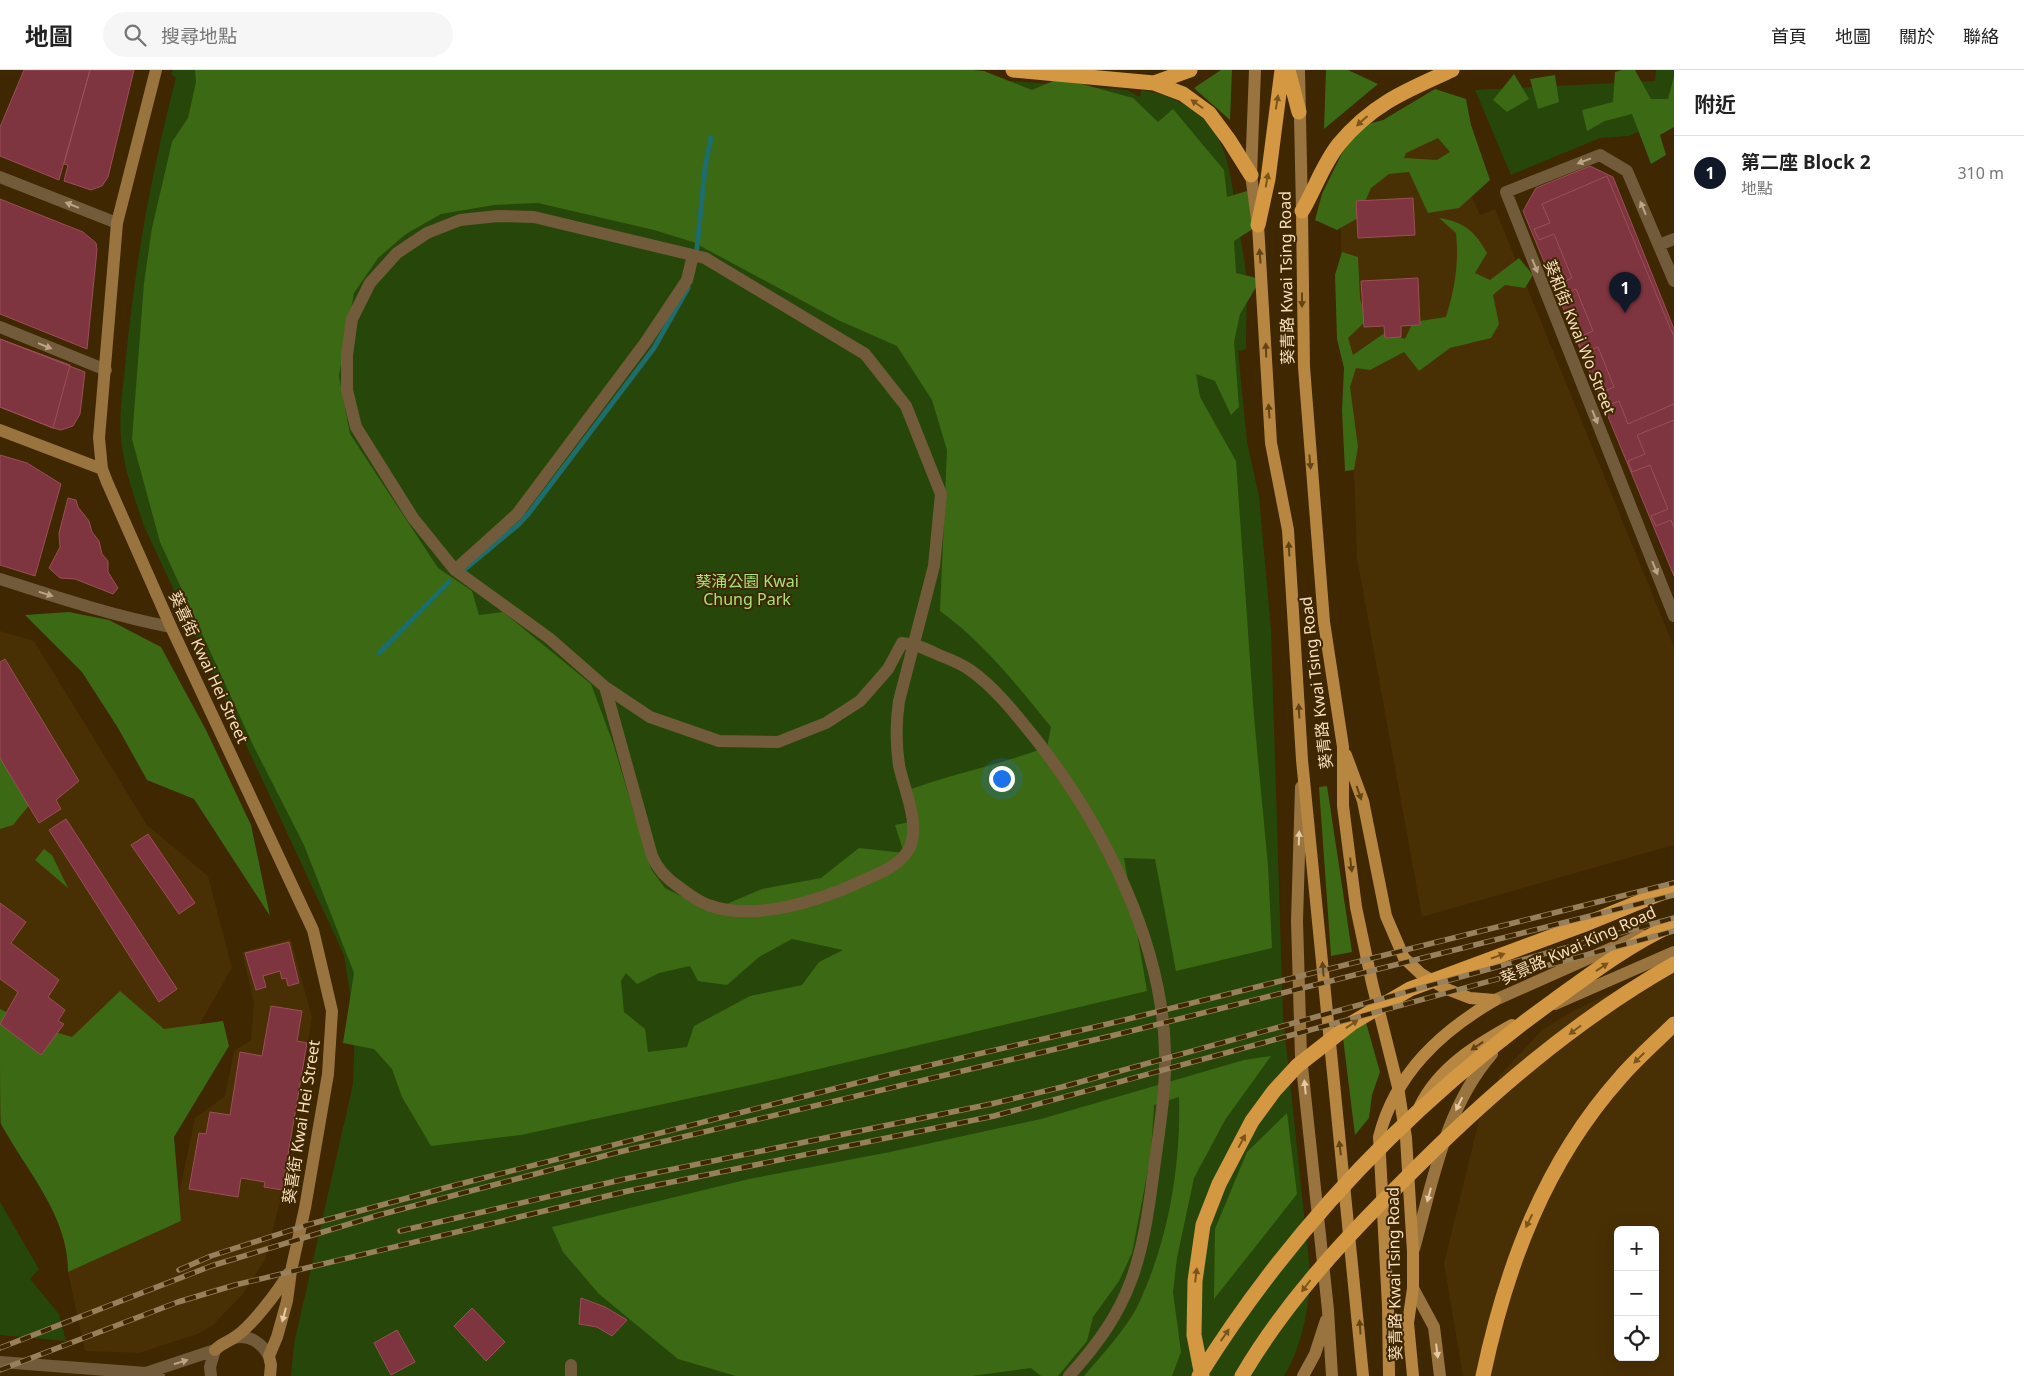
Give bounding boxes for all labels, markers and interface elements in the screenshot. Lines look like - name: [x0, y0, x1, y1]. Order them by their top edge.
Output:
- search box: [103, 12, 453, 57]
- text: 地圖: [25, 19, 73, 52]
- icon: search: [121, 21, 149, 49]
- text: 搜尋地點: [161, 23, 237, 49]
- text: 首頁: [1771, 24, 1807, 48]
- text: 地圖: [1835, 24, 1871, 48]
- text: 關於: [1899, 24, 1935, 48]
- text: 聯絡: [1963, 24, 1999, 48]
- text: 附近: [1694, 90, 1736, 118]
- one-way arrow: [1273, 94, 1281, 110]
- one-way arrow: [1190, 99, 1204, 109]
- one-way arrow: [1356, 115, 1369, 126]
- text: 第二座 Block 2: [1741, 149, 1871, 175]
- one-way arrow: [1576, 158, 1591, 166]
- text: 1: [1705, 162, 1715, 184]
- text: 310 m: [1957, 162, 2004, 184]
- one-way arrow: [1263, 173, 1271, 188]
- text: 地點: [1741, 177, 1773, 199]
- street label: 葵青路 Kwai Tsing Road: [1273, 191, 1299, 365]
- one-way arrow: [64, 201, 79, 209]
- one-way arrow: [1638, 201, 1646, 215]
- one-way arrow: [1256, 248, 1264, 264]
- street label: 葵和街 Kwai Wo Street: [1539, 256, 1621, 418]
- one-way arrow: [1531, 258, 1539, 273]
- pin: 1: [1609, 272, 1641, 313]
- one-way arrow: [1298, 292, 1306, 308]
- one-way arrow: [38, 342, 52, 350]
- one-way arrow: [1261, 342, 1269, 358]
- one-way arrow: [1265, 402, 1273, 418]
- one-way arrow: [1591, 409, 1599, 424]
- one-way arrow: [1306, 454, 1314, 470]
- one-way arrow: [1285, 541, 1293, 557]
- one-way arrow: [1651, 561, 1659, 575]
- park label: 葵涌公園 Kwai Chung Park: [695, 570, 799, 610]
- street label: 葵喜街 Kwai Hei Street: [164, 587, 254, 747]
- one-way arrow: [39, 591, 54, 599]
- street label: 葵青路 Kwai Tsing Road: [1294, 595, 1338, 771]
- one-way arrow: [1294, 703, 1302, 719]
- your location: [989, 766, 1015, 792]
- one-way arrow: [1356, 786, 1364, 801]
- one-way arrow: [1295, 830, 1303, 846]
- one-way arrow: [1347, 857, 1355, 873]
- street label: 葵景路 Kwai King Road: [1497, 901, 1659, 989]
- one-way arrow: [1491, 952, 1506, 959]
- one-way arrow: [1319, 961, 1327, 977]
- one-way arrow: [1595, 962, 1608, 972]
- one-way arrow: [1345, 1019, 1359, 1029]
- one-way arrow: [1568, 1025, 1582, 1035]
- street label: 葵喜街 Kwai Hei Street: [277, 1038, 325, 1206]
- one-way arrow: [1470, 1041, 1483, 1051]
- one-way arrow: [1634, 1052, 1646, 1064]
- one-way arrow: [1301, 1079, 1309, 1095]
- one-way arrow: [1455, 1097, 1463, 1112]
- one-way arrow: [1238, 1134, 1246, 1148]
- one-way arrow: [1336, 1140, 1344, 1156]
- street label: 葵青路 Kwai Tsing Road: [1381, 1187, 1407, 1361]
- one-way arrow: [1424, 1188, 1432, 1203]
- one-way arrow: [1525, 1214, 1533, 1228]
- map controls: [1614, 1226, 1659, 1361]
- button: +: [1614, 1226, 1659, 1271]
- one-way arrow: [1192, 1267, 1200, 1283]
- button: −: [1614, 1271, 1659, 1316]
- one-way arrow: [1301, 1279, 1311, 1293]
- one-way arrow: [279, 1307, 287, 1322]
- button: locate: [1614, 1316, 1659, 1361]
- one-way arrow: [1355, 1319, 1363, 1335]
- one-way arrow: [1220, 1328, 1230, 1342]
- one-way arrow: [1433, 1344, 1441, 1360]
- one-way arrow: [174, 1358, 189, 1366]

